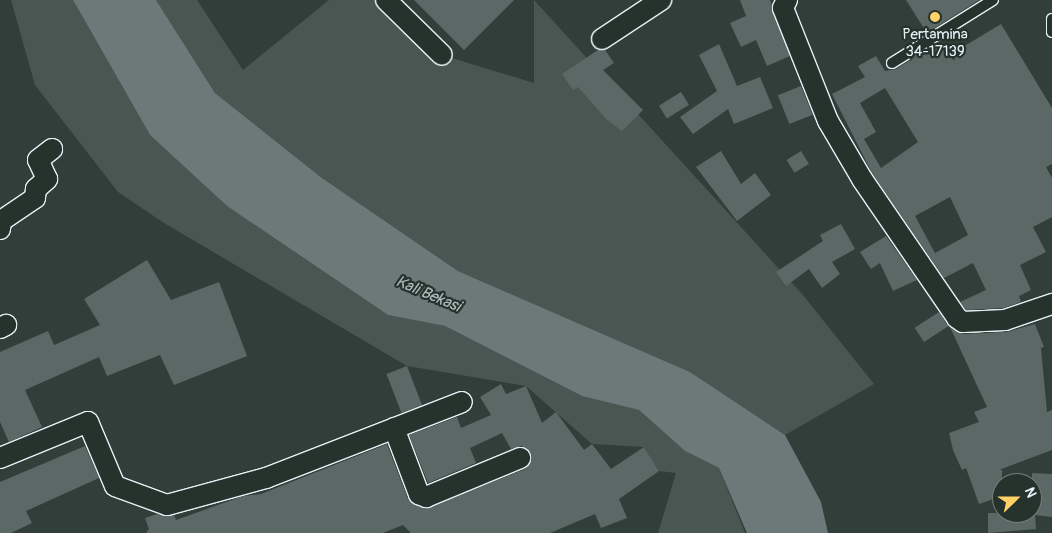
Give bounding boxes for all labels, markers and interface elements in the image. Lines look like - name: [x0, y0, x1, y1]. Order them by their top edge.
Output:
- marker: Pertamina 34-17139: [929, 11, 941, 23]
- place label: Pertamina 34-17139: [902, 25, 968, 60]
- water label: Kali Bekasi: [393, 272, 463, 316]
- north arrow: [992, 473, 1042, 523]
- text: N: [1021, 485, 1040, 500]

